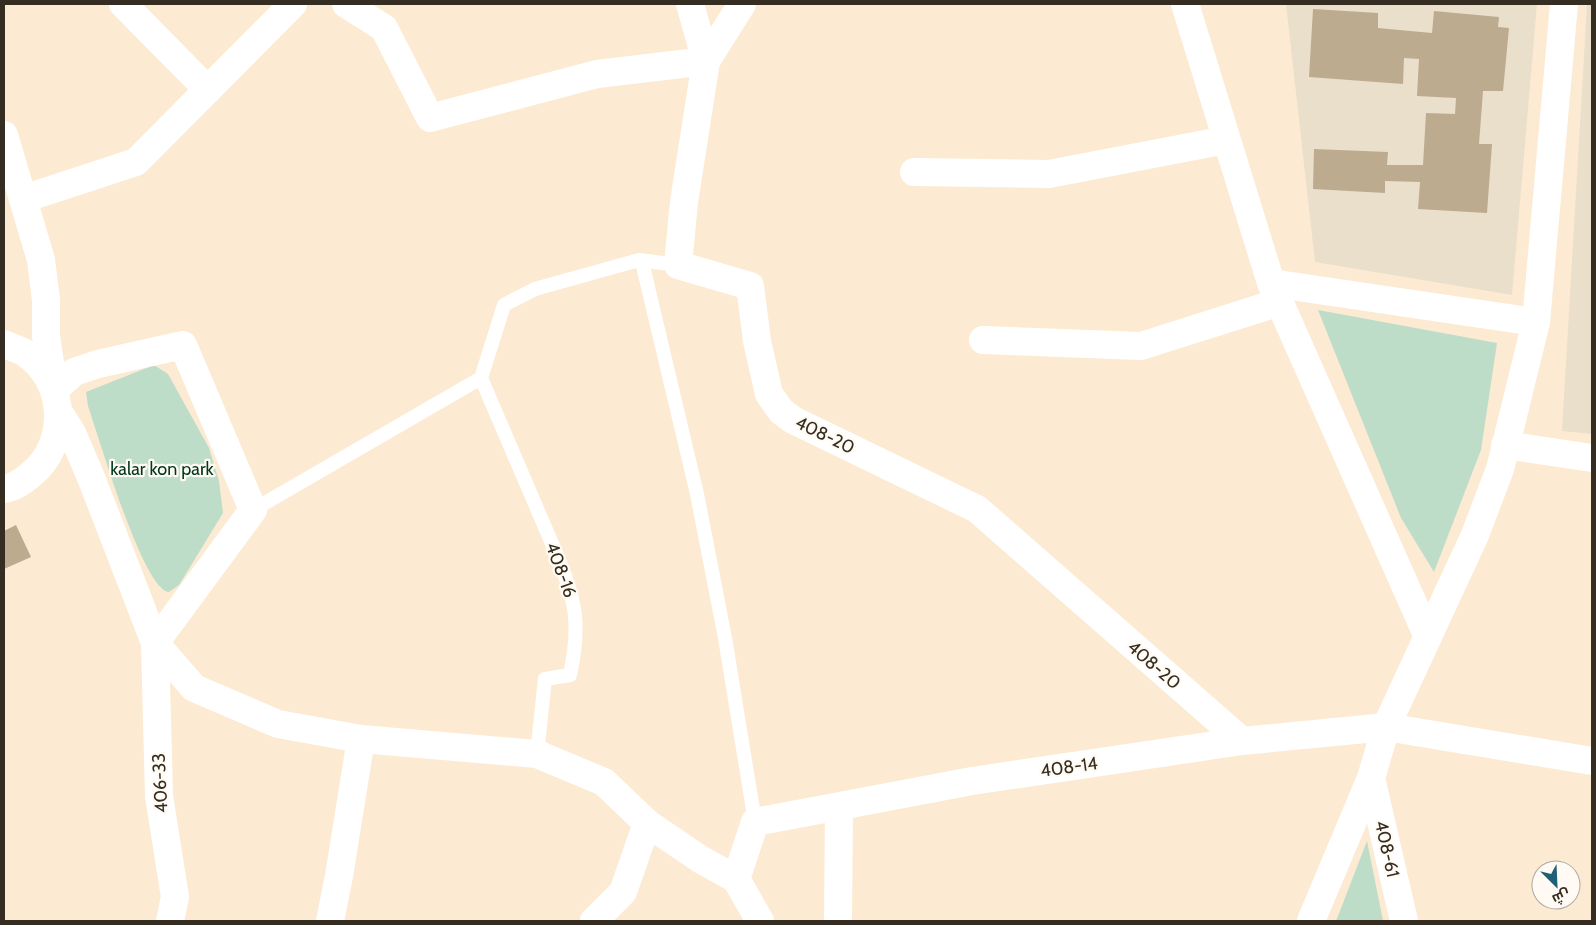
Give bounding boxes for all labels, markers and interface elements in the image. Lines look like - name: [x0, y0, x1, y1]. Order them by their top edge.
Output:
- street label: 408-20: [792, 411, 858, 459]
- park label: kalar kon park: [110, 458, 215, 480]
- street label: 408-16: [541, 539, 581, 601]
- street label: 408-20: [1123, 636, 1185, 694]
- street label: 406-33: [147, 752, 173, 814]
- street label: 408-14: [1039, 752, 1099, 782]
- street label: 408-61: [1370, 819, 1404, 879]
- north arrow: [1531, 860, 1581, 910]
- text: ش: [1549, 885, 1573, 909]

